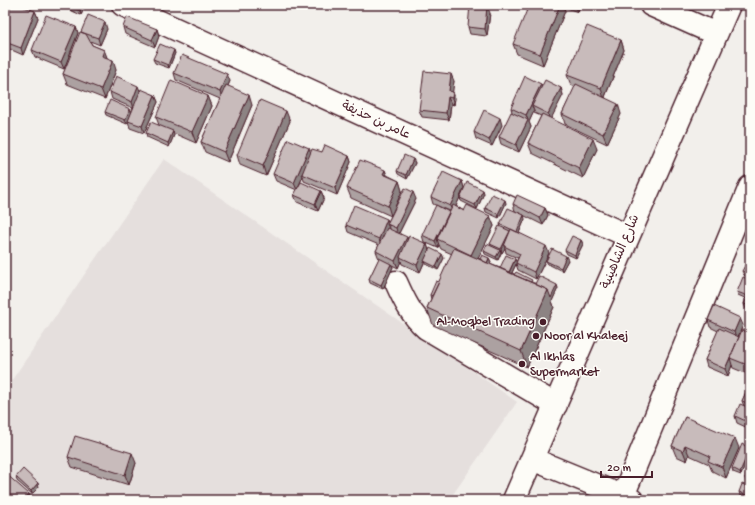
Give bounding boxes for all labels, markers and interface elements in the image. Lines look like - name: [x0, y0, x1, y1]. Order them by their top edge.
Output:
- street label: عامر بن حذيفة: [339, 98, 413, 144]
- street label: شارع الشاهينية: [599, 213, 643, 291]
- place label: Al-Moqbel Trading: [437, 315, 535, 330]
- marker: Al-Moqbel Trading: [538, 317, 548, 327]
- place label: Noor al Khaleej: [544, 329, 628, 344]
- marker: Noor al Khaleej: [531, 331, 541, 341]
- place label: Al Ikhlas Supermarket: [530, 350, 600, 380]
- marker: Al Ikhlas Supermarket: [517, 359, 527, 369]
- scale bar: [601, 453, 652, 479]
- text: 20 m: [607, 462, 632, 476]

